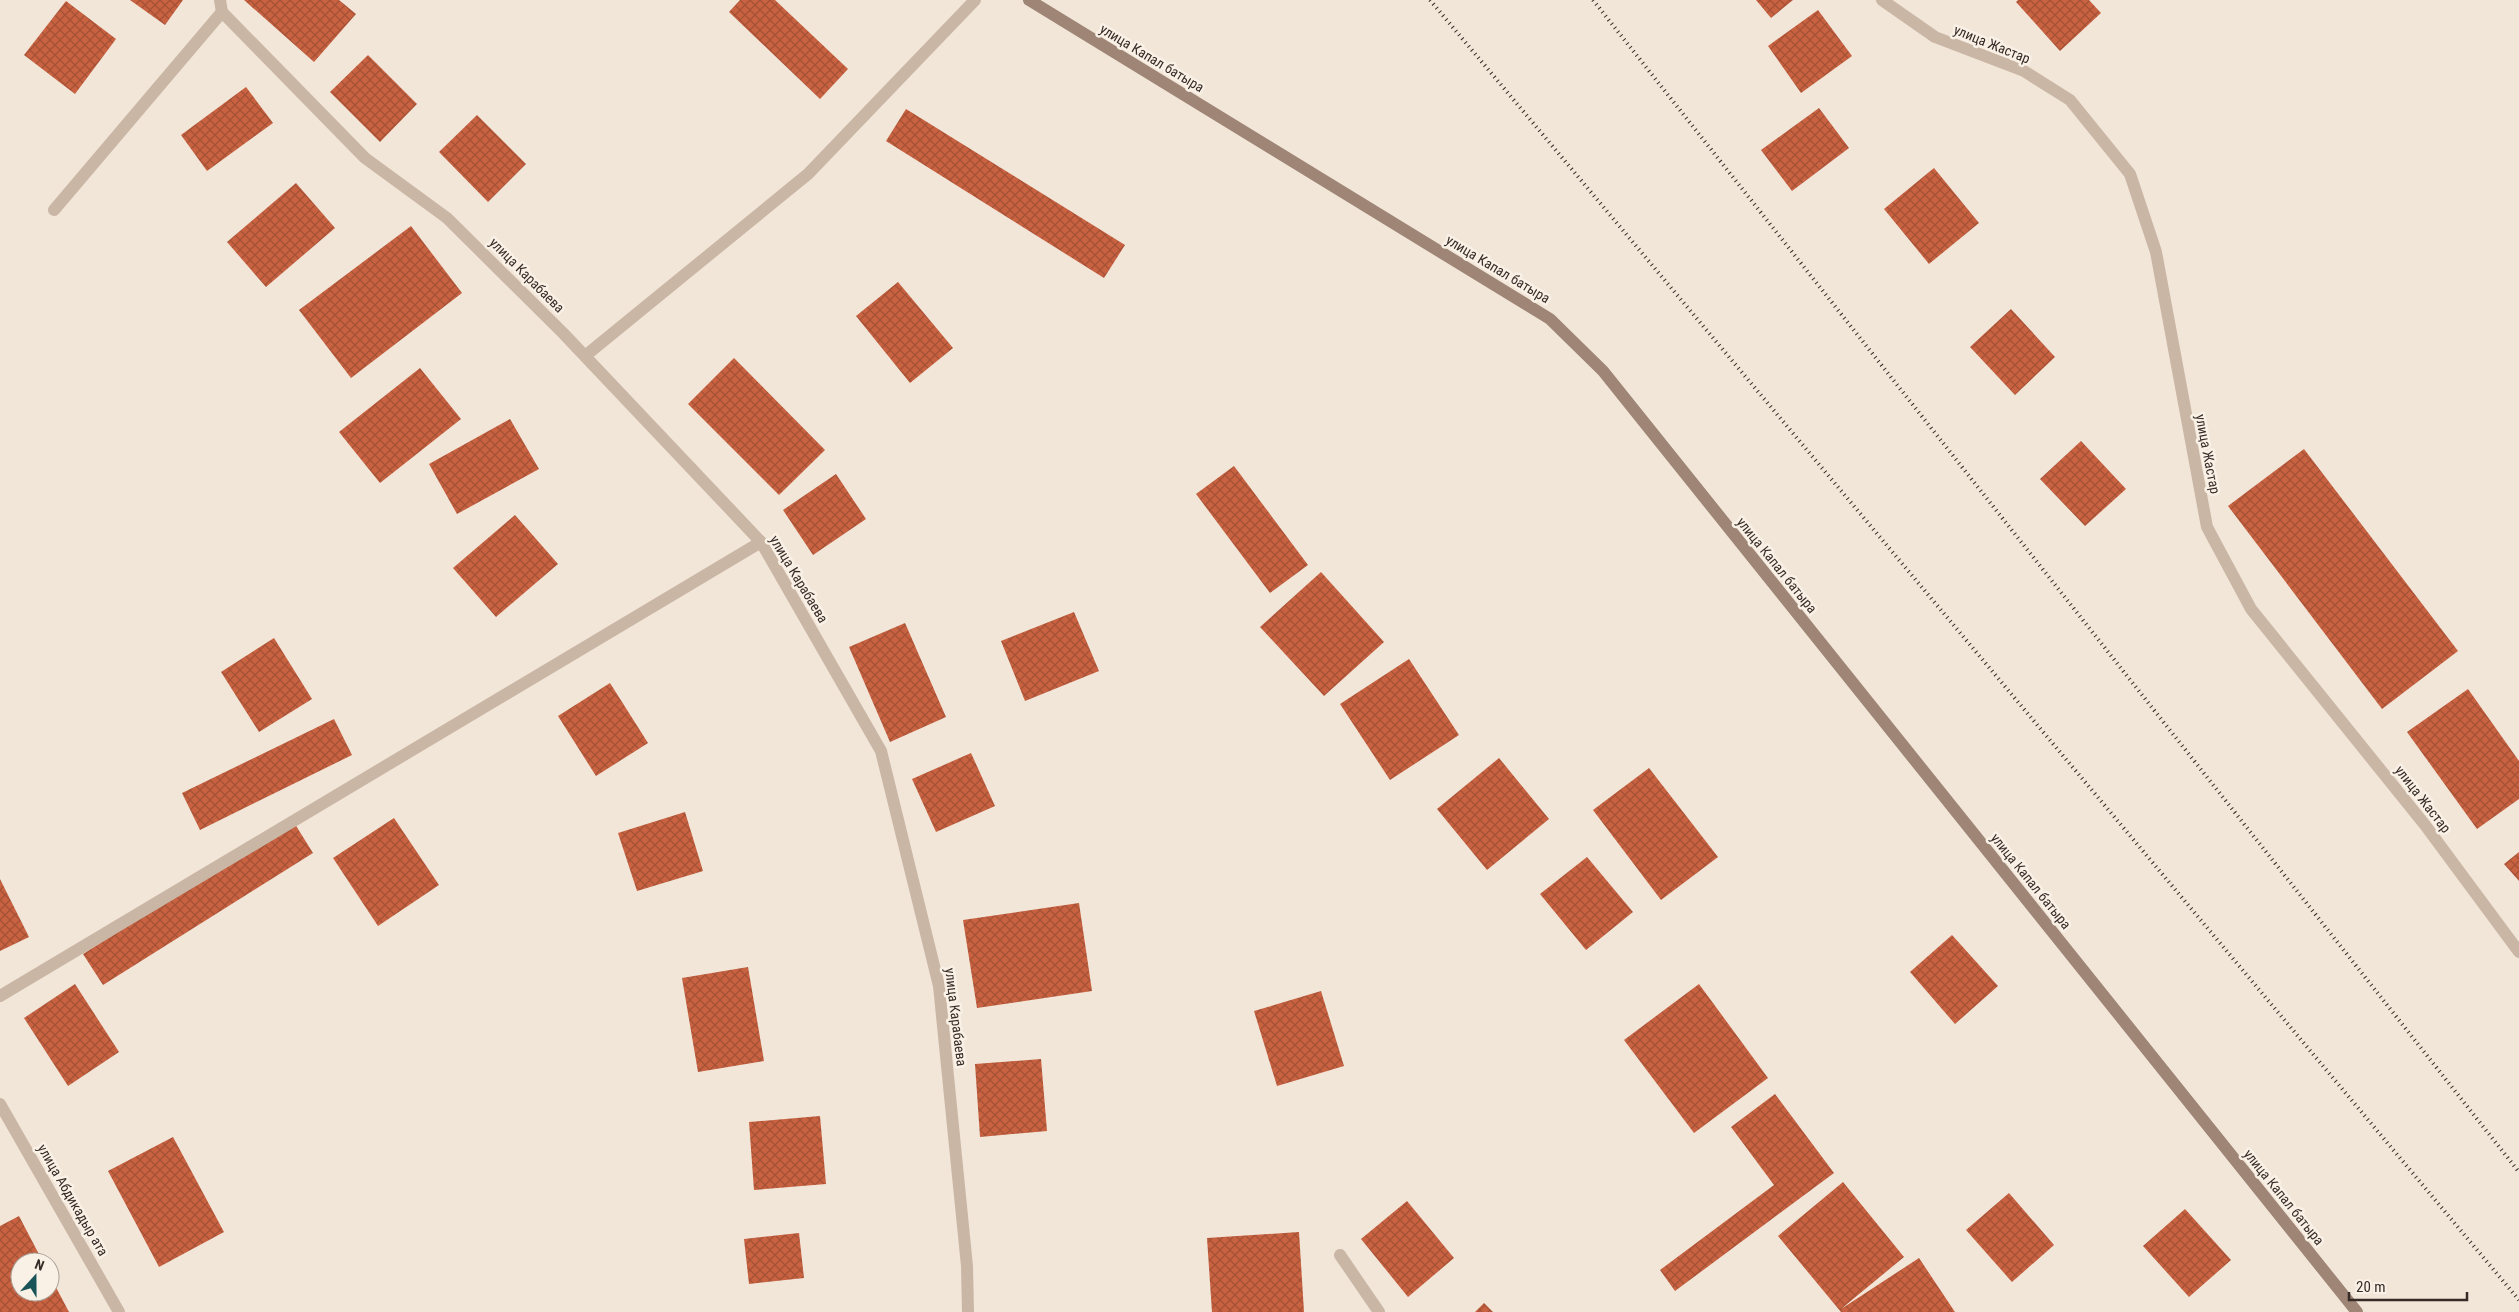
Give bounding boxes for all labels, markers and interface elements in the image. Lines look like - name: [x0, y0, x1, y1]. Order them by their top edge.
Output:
- street label: улица Капал батыра: [1097, 21, 1207, 95]
- street label: улица Жастар: [1952, 21, 2033, 67]
- street label: улица Капал батыра: [1443, 232, 1553, 306]
- street label: улица Карабаева: [486, 234, 568, 316]
- street label: улица Жастар: [2192, 413, 2224, 495]
- street label: улица Капал батыра: [1734, 514, 1820, 616]
- street label: улица Карабаева: [767, 532, 831, 626]
- street label: улица Жастар: [2392, 762, 2454, 836]
- street label: улица Капал батыра: [1988, 830, 2074, 932]
- street label: улица Карабаева: [942, 967, 970, 1067]
- street label: улица Абдикадыр ата: [35, 1141, 111, 1259]
- street label: улица Капал батыра: [2241, 1146, 2327, 1248]
- north arrow: [10, 1252, 60, 1302]
- text: N: [33, 1256, 47, 1274]
- scale bar: [2349, 1270, 2466, 1302]
- text: 20 m: [2356, 1278, 2386, 1296]

